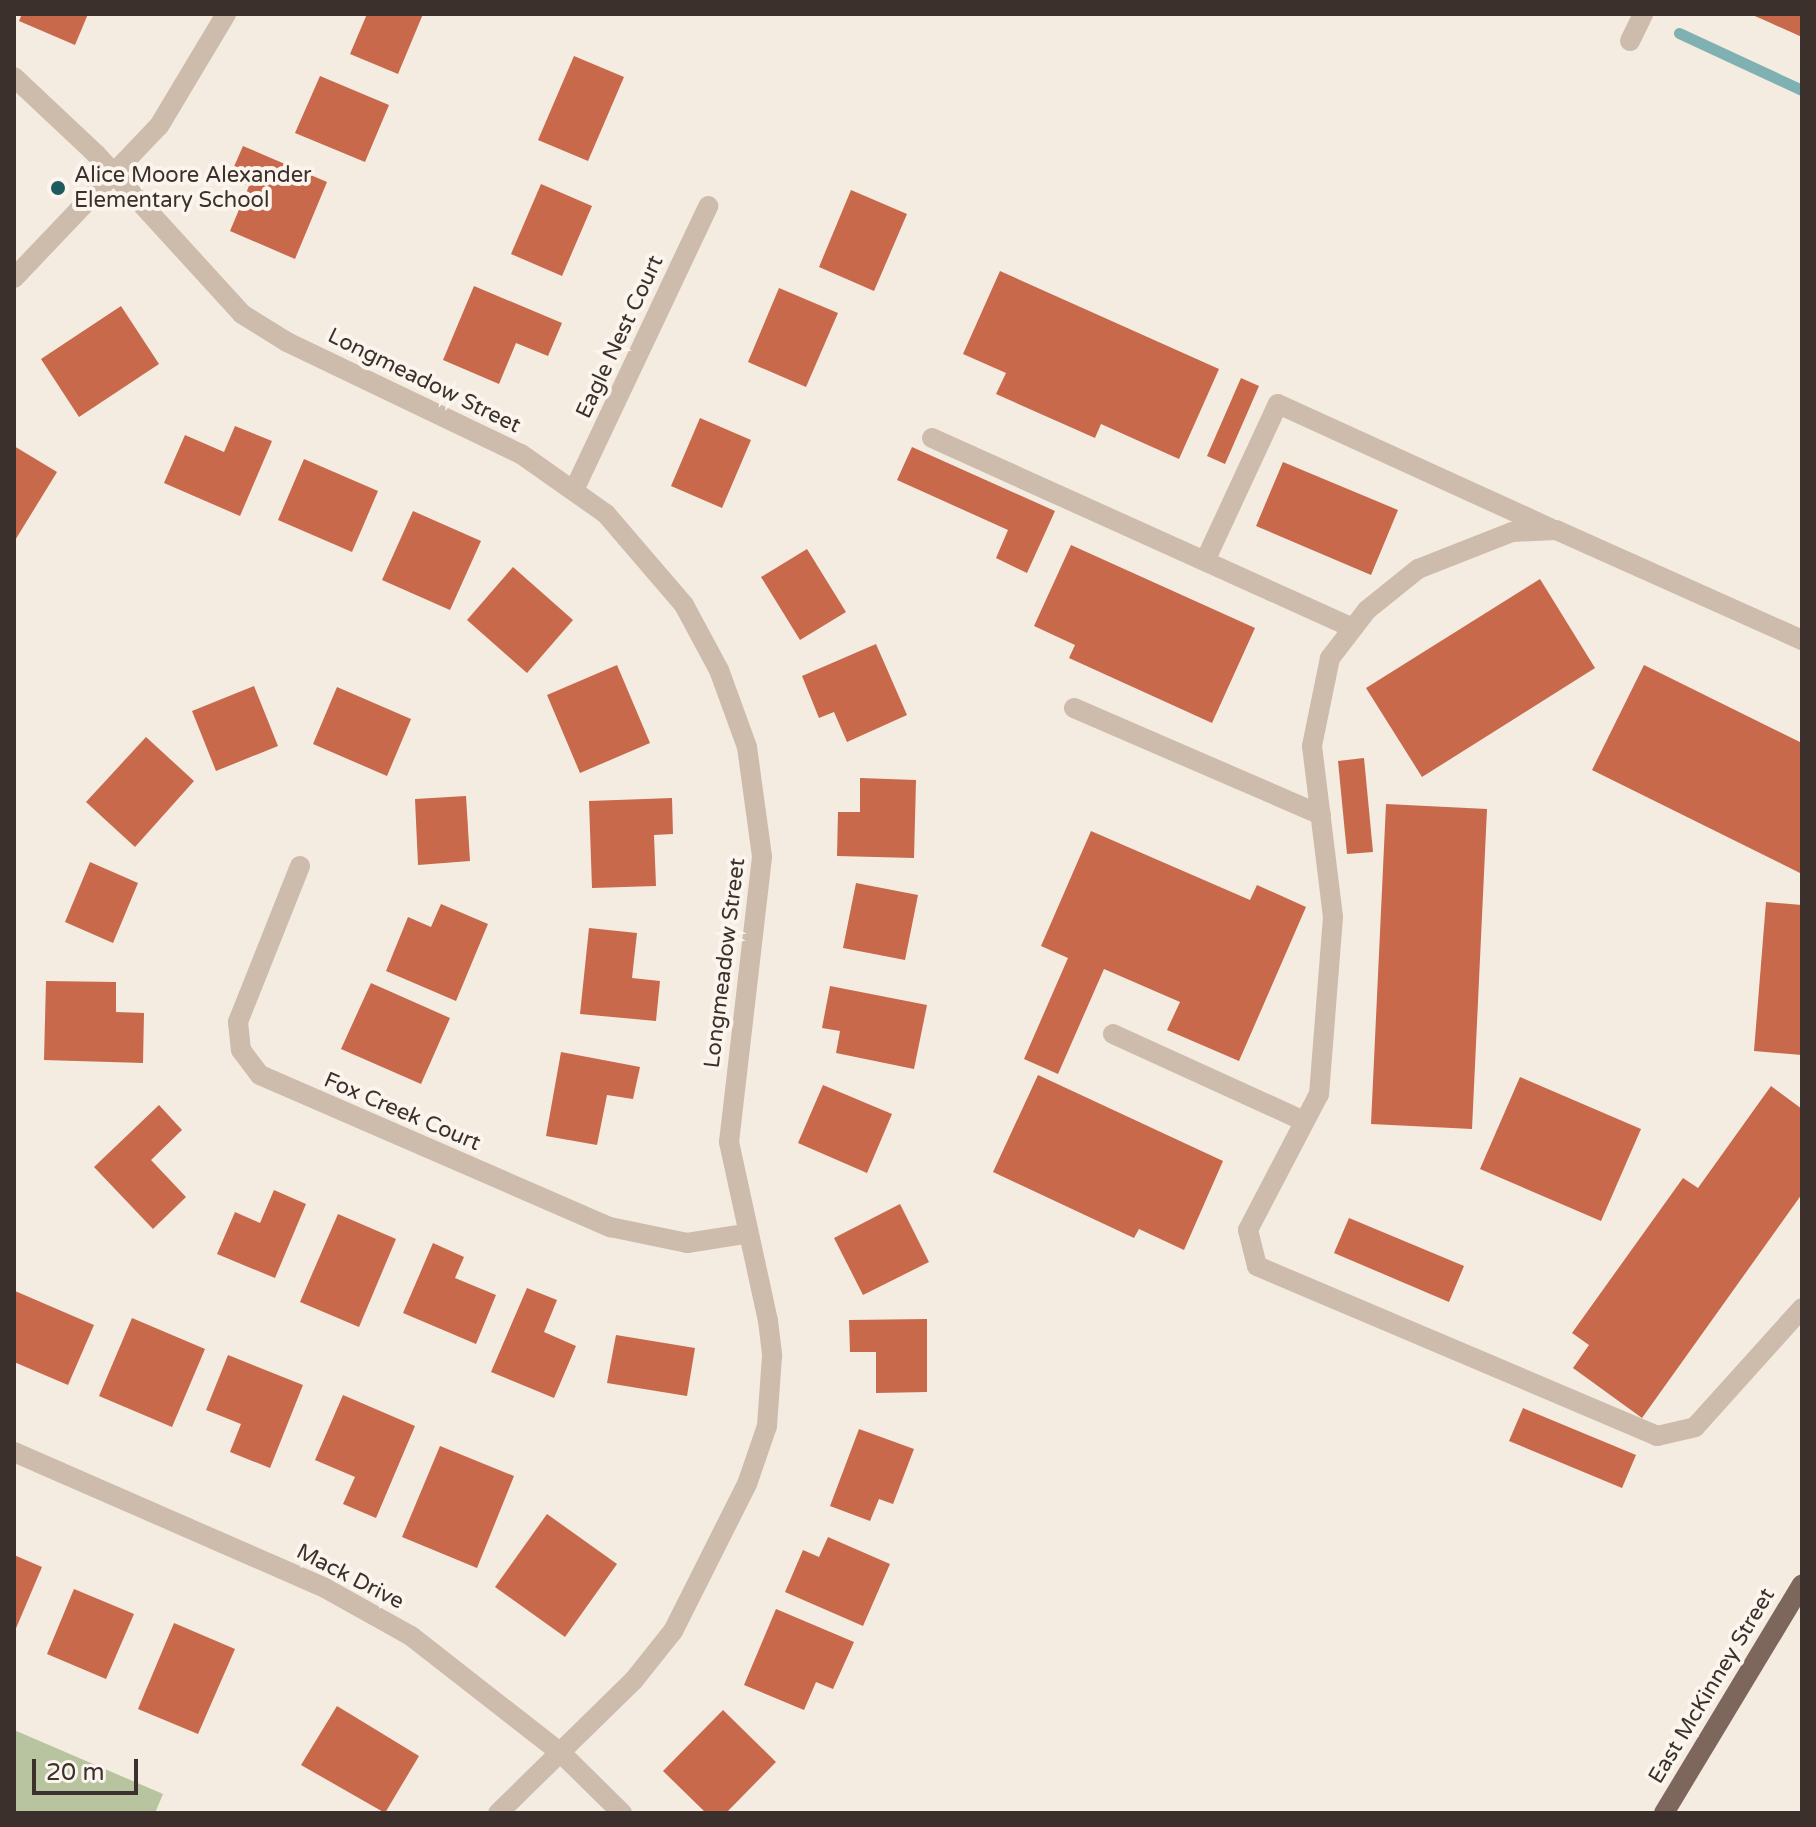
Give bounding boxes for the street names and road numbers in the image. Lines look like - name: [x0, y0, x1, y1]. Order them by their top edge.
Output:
- street label: Eagle Nest Court: [571, 251, 669, 423]
- street label: Longmeadow Street: [323, 323, 525, 439]
- street label: Longmeadow Street: [699, 856, 751, 1070]
- street label: Fox Creek Court: [320, 1067, 484, 1157]
- street label: Mack Drive: [292, 1539, 408, 1615]
- street label: East McKinney Street: [1643, 1584, 1781, 1788]

